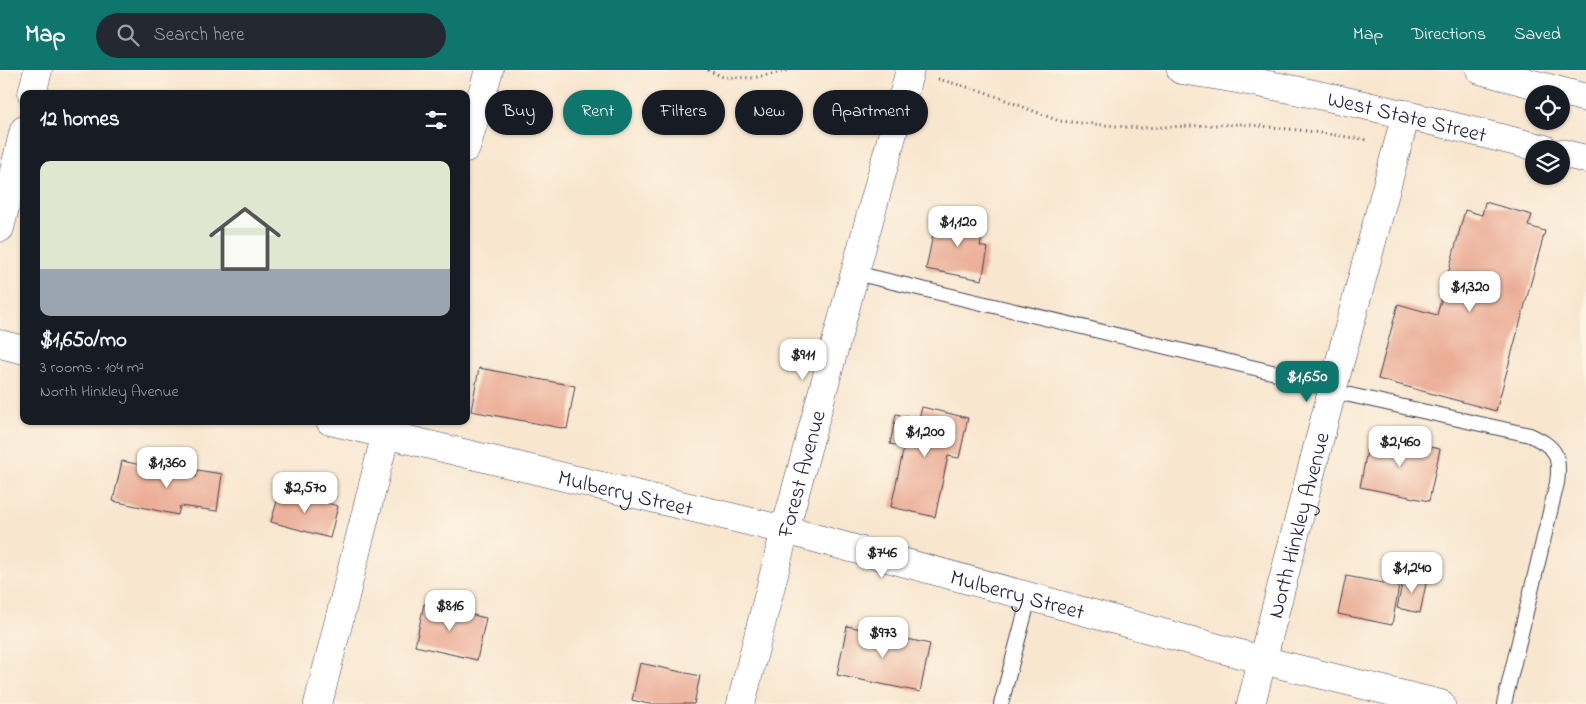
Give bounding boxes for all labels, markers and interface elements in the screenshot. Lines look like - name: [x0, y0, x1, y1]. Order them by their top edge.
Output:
- search box: [96, 13, 446, 58]
- text: Map: [25, 18, 66, 53]
- icon: search: [114, 21, 142, 49]
- text: Search here: [154, 22, 245, 49]
- text: Map: [1353, 22, 1383, 48]
- text: Directions: [1411, 22, 1486, 48]
- text: Saved: [1514, 22, 1561, 48]
- street label: West State Street: [1324, 84, 1490, 153]
- map controls: [1525, 85, 1570, 185]
- button: locate: [1525, 85, 1570, 130]
- chip: Buy: [485, 90, 553, 135]
- chip: Rent: [563, 90, 632, 135]
- chip: Filters: [642, 90, 725, 135]
- chip: New: [735, 90, 803, 135]
- chip: Apartment: [813, 90, 928, 135]
- text: 12 homes: [40, 105, 120, 135]
- icon: filters: [422, 106, 450, 134]
- button: layers: [1525, 140, 1570, 185]
- icon: home: [200, 194, 290, 284]
- pin: $1,120: [917, 206, 999, 248]
- text: $1,120: [939, 210, 977, 234]
- pin: $1,320: [1429, 270, 1511, 313]
- text: $1,320: [1451, 275, 1490, 299]
- text: $1,650/mo: [40, 326, 127, 356]
- pin: $911: [773, 338, 833, 381]
- text: $911: [791, 343, 815, 367]
- text: 3 rooms · 104 m²: [40, 356, 144, 380]
- pin: $1,650: [1266, 360, 1348, 403]
- text: $1,650: [1287, 365, 1327, 389]
- text: North Hinkley Avenue: [40, 380, 179, 404]
- street label: Forest Avenue: [771, 407, 836, 542]
- pin: $1,200: [884, 416, 966, 458]
- text: $1,200: [905, 420, 945, 444]
- pin: $2,460: [1359, 426, 1441, 468]
- street label: North Hinkley Avenue: [1261, 429, 1340, 622]
- text: $2,460: [1380, 430, 1420, 454]
- pin: $1,360: [126, 446, 208, 489]
- text: $1,360: [148, 451, 186, 475]
- street label: Mulberry Street: [554, 463, 696, 527]
- pin: $2,570: [264, 472, 346, 514]
- text: $2,570: [283, 476, 327, 500]
- pin: $746: [852, 536, 912, 579]
- text: $746: [867, 541, 897, 565]
- pin: $1,240: [1371, 552, 1453, 594]
- text: $1,240: [1393, 556, 1431, 580]
- street label: Mulberry Street: [946, 563, 1088, 630]
- pin: $816: [420, 590, 480, 632]
- text: $816: [436, 594, 464, 618]
- pin: $973: [853, 616, 913, 659]
- text: $973: [869, 621, 897, 645]

